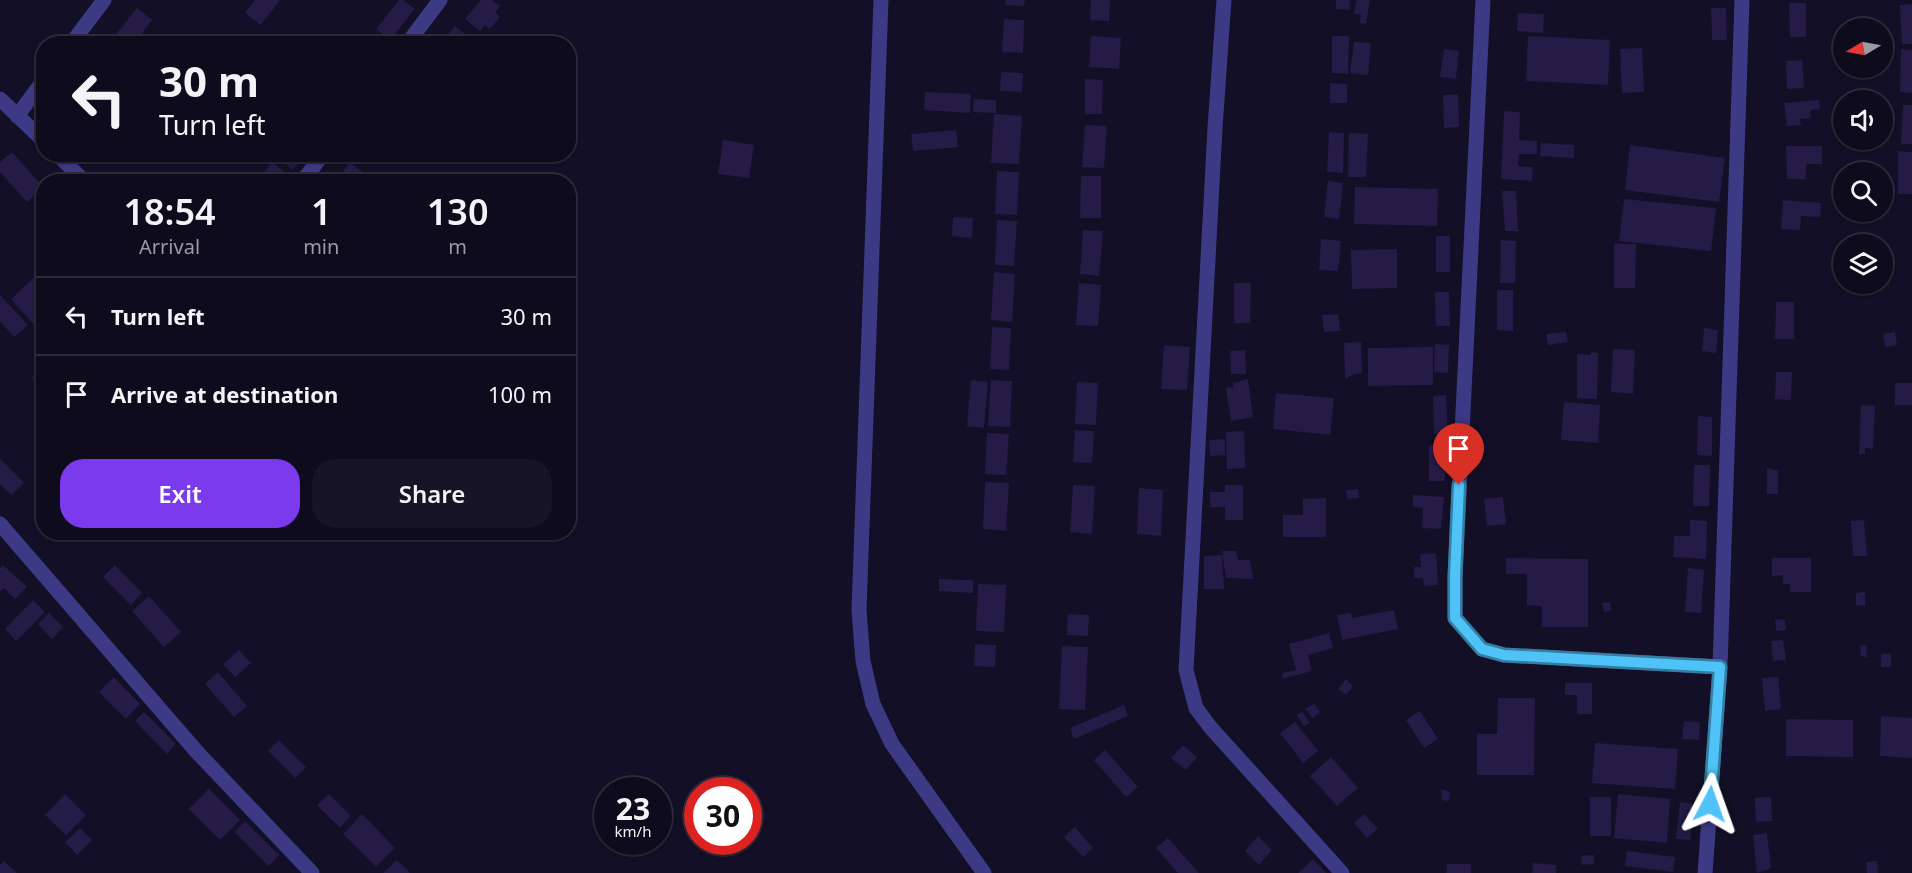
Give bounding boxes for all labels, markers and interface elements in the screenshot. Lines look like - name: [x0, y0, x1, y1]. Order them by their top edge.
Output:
- north arrow: [1833, 18, 1893, 78]
- map controls: [1833, 18, 1893, 294]
- text: 30 m: [159, 52, 259, 109]
- icon: left: [60, 60, 138, 138]
- button: sound: [1833, 90, 1893, 150]
- text: Turn left: [159, 106, 265, 143]
- button: search: [1833, 162, 1893, 222]
- text: 18:54: [123, 187, 216, 236]
- text: 1: [311, 187, 332, 236]
- text: 130: [427, 187, 489, 236]
- text: Arrival: [139, 233, 200, 260]
- text: min: [303, 233, 339, 260]
- text: m: [448, 233, 467, 260]
- button: layers: [1833, 234, 1893, 294]
- icon: left: [60, 300, 93, 333]
- text: Turn left: [111, 301, 205, 331]
- text: 30 m: [501, 301, 552, 331]
- icon: arrive: [60, 378, 93, 411]
- text: Arrive at destination: [111, 379, 338, 409]
- text: 100 m: [488, 379, 552, 409]
- pin: [1433, 423, 1484, 485]
- icon: arrive: [1442, 432, 1475, 465]
- button: Exit: [60, 459, 300, 528]
- button: Share: [312, 459, 552, 528]
- position arrow: [1678, 772, 1742, 836]
- speed limit sign: 30: [684, 777, 762, 855]
- text: 23: [616, 788, 650, 829]
- text: km/h: [615, 821, 651, 841]

